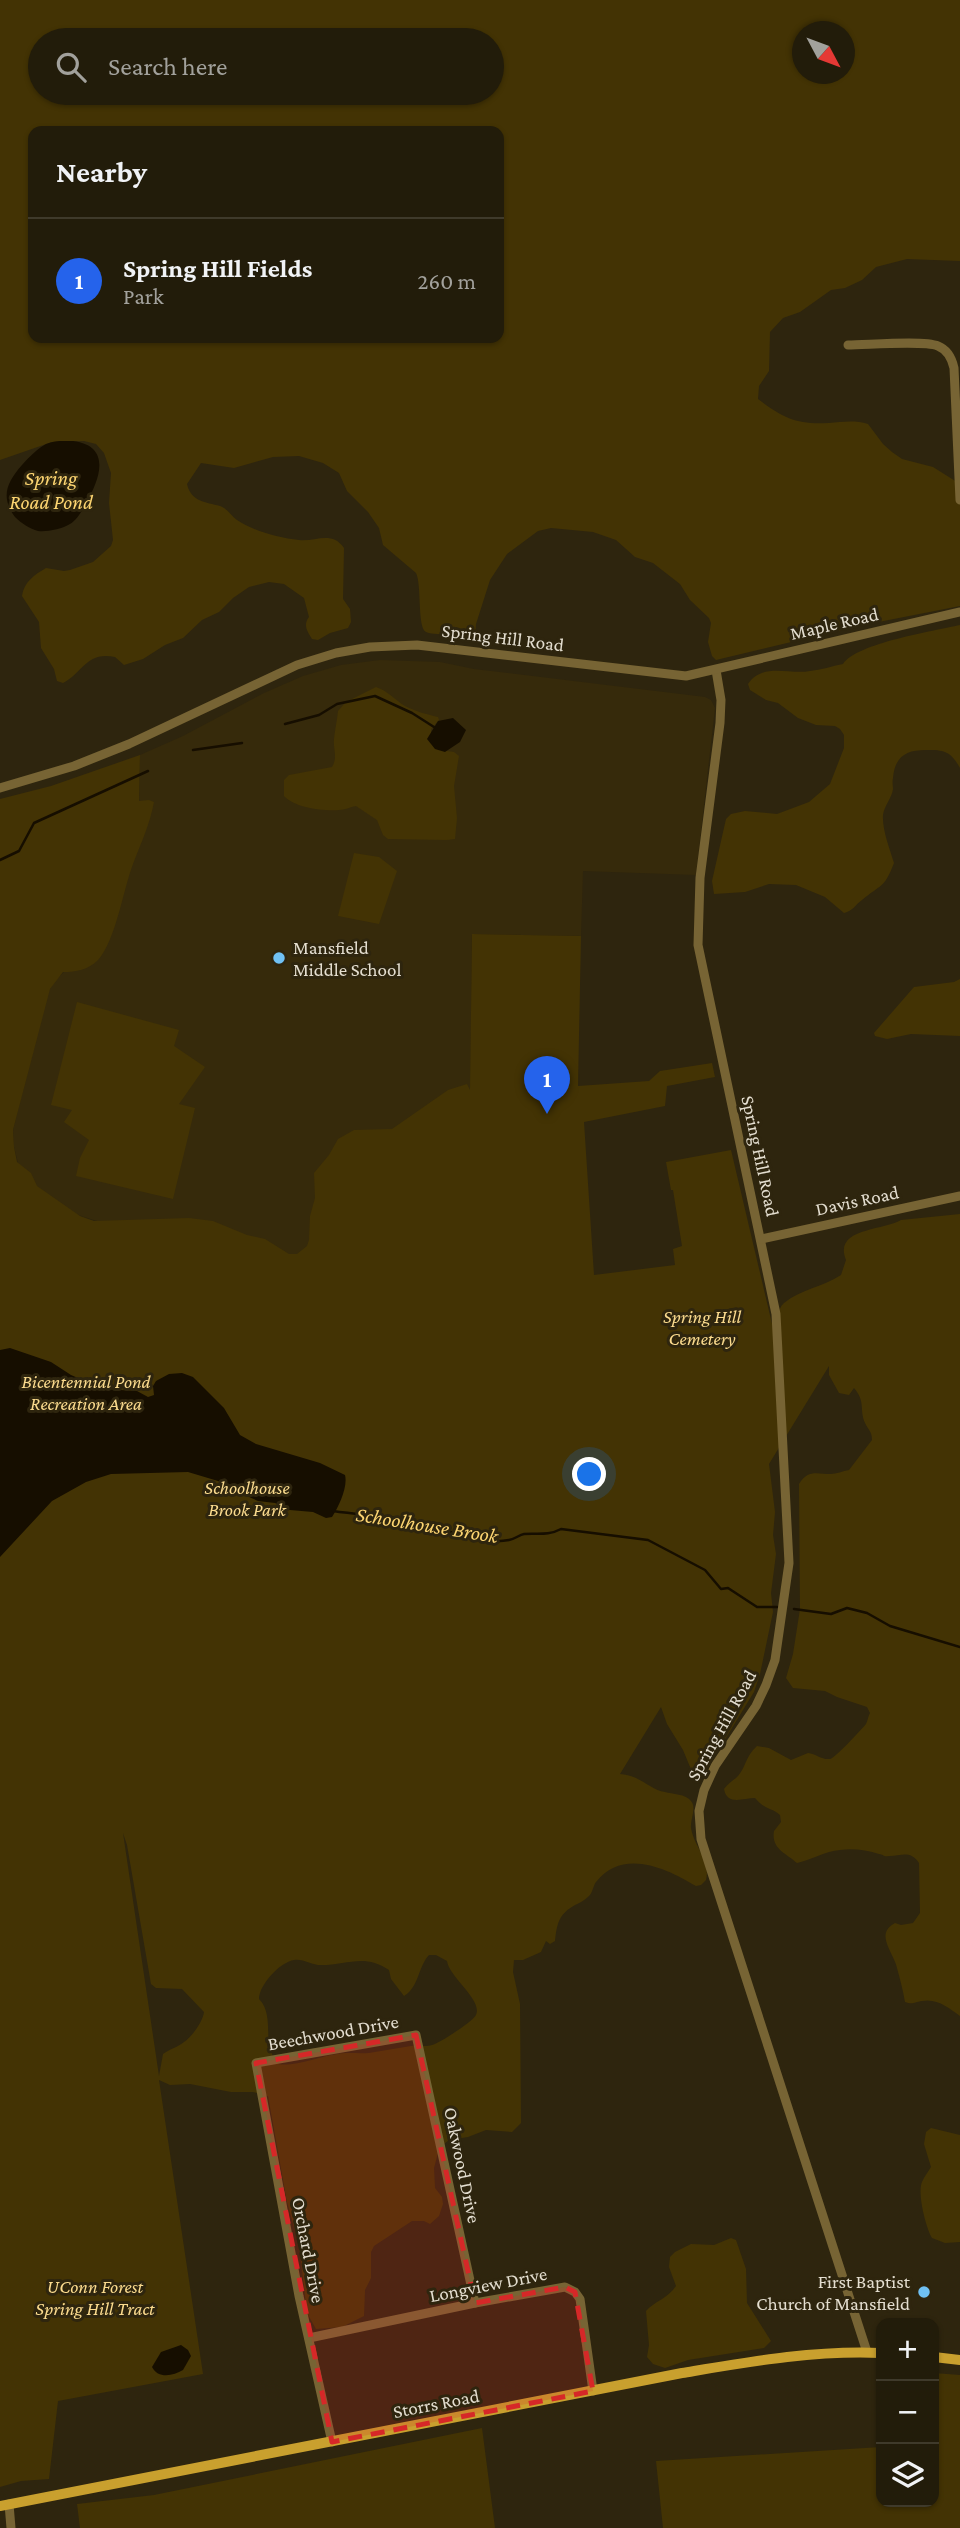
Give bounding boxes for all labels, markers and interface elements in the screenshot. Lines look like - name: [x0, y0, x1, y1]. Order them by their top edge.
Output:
- north arrow: [792, 21, 855, 84]
- search box: [28, 28, 504, 105]
- icon: search: [52, 48, 90, 86]
- text: Search here: [108, 52, 227, 81]
- text: Nearby: [56, 155, 147, 188]
- text: Spring Hill Fields: [123, 254, 312, 283]
- text: 1: [75, 268, 83, 294]
- text: 260 m: [418, 268, 476, 294]
- text: Park: [123, 283, 164, 309]
- water label: Spring Road Pond: [9, 466, 94, 514]
- street label: Maple Road: [788, 603, 880, 644]
- street label: Spring Hill Road: [441, 620, 565, 655]
- place label: Mansfield Middle School: [293, 937, 401, 980]
- marker: Mansfield Middle School: [271, 950, 287, 966]
- pin: 1: [524, 1056, 570, 1114]
- street label: Spring Hill Road: [737, 1094, 784, 1218]
- street label: Davis Road: [814, 1181, 901, 1220]
- park label: Spring Hill Cemetery: [663, 1306, 741, 1349]
- park label: Bicentennial Pond Recreation Area: [21, 1371, 152, 1414]
- your location: [572, 1457, 606, 1491]
- park label: Schoolhouse Brook Park: [204, 1477, 290, 1520]
- water label: Schoolhouse Brook: [354, 1502, 501, 1548]
- street label: Spring Hill Road: [682, 1666, 760, 1784]
- street label: Beechwood Drive: [266, 2011, 400, 2054]
- street label: Oakwood Drive: [440, 2105, 485, 2225]
- street label: Orchard Drive: [288, 2196, 329, 2305]
- street label: Longview Drive: [428, 2263, 549, 2306]
- place label: First Baptist Church of Mansfield: [756, 2271, 911, 2314]
- park label: UConn Forest Spring Hill Tract: [35, 2276, 155, 2319]
- marker: First Baptist Church of Mansfield: [916, 2284, 932, 2300]
- map controls: [876, 2318, 939, 2507]
- button: +: [876, 2318, 939, 2381]
- button: −: [876, 2381, 939, 2444]
- street label: Storrs Road: [391, 2385, 481, 2422]
- button: layers: [876, 2444, 939, 2507]

